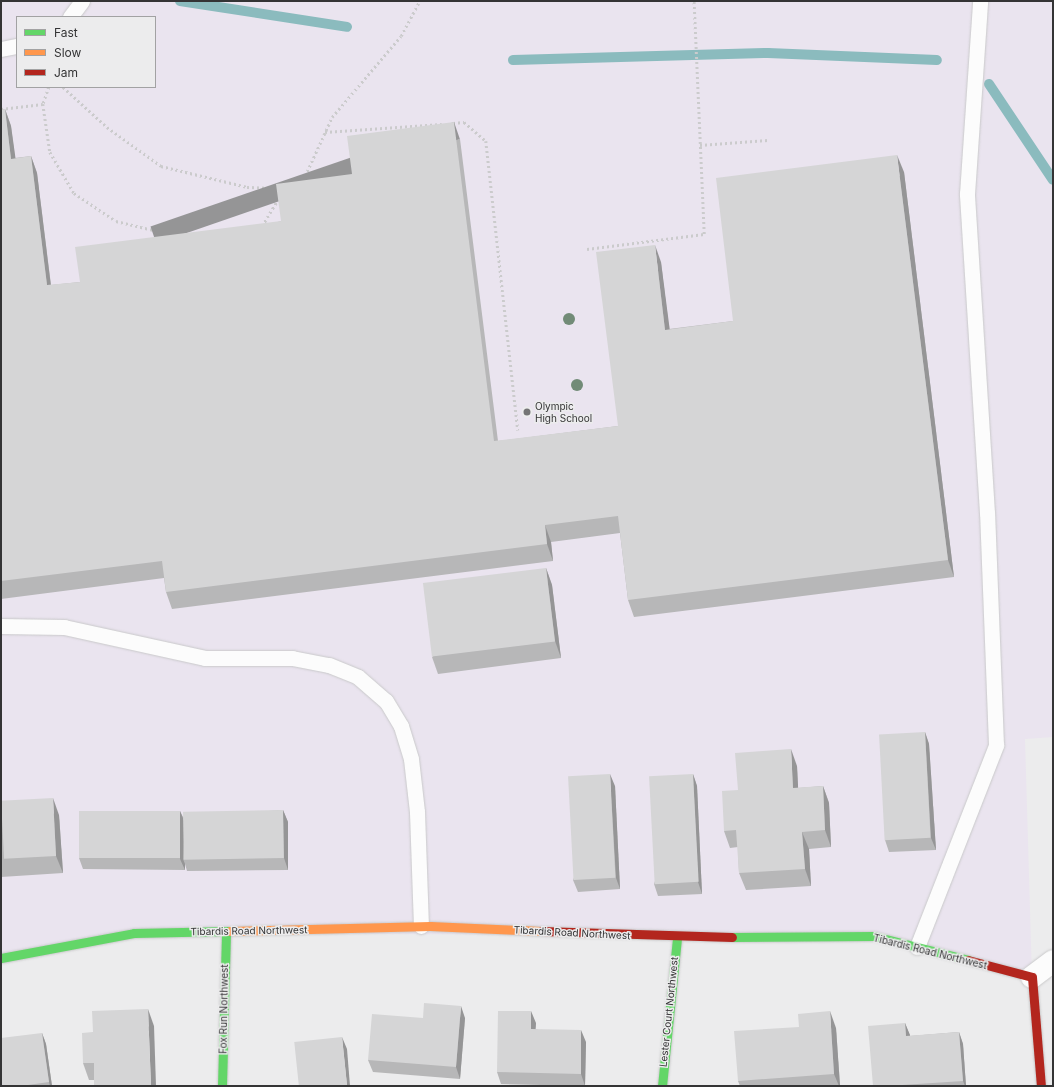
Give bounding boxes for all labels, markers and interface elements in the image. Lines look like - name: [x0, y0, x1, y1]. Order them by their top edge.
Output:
- legend: [16, 16, 156, 88]
- text: Fast: [54, 25, 78, 40]
- text: Slow: [54, 45, 81, 60]
- text: Jam: [54, 65, 78, 80]
- place label: Olympic High School: [535, 400, 592, 424]
- marker: Olympic High School: [522, 407, 532, 417]
- street label: Tibardis Road Northwest: [190, 924, 308, 938]
- street label: Tibardis Road Northwest: [513, 924, 631, 942]
- street label: Tibardis Road Northwest: [872, 932, 988, 972]
- street label: Lester Court Northwest: [657, 956, 681, 1068]
- street label: Fox Run Northwest: [217, 964, 231, 1054]

